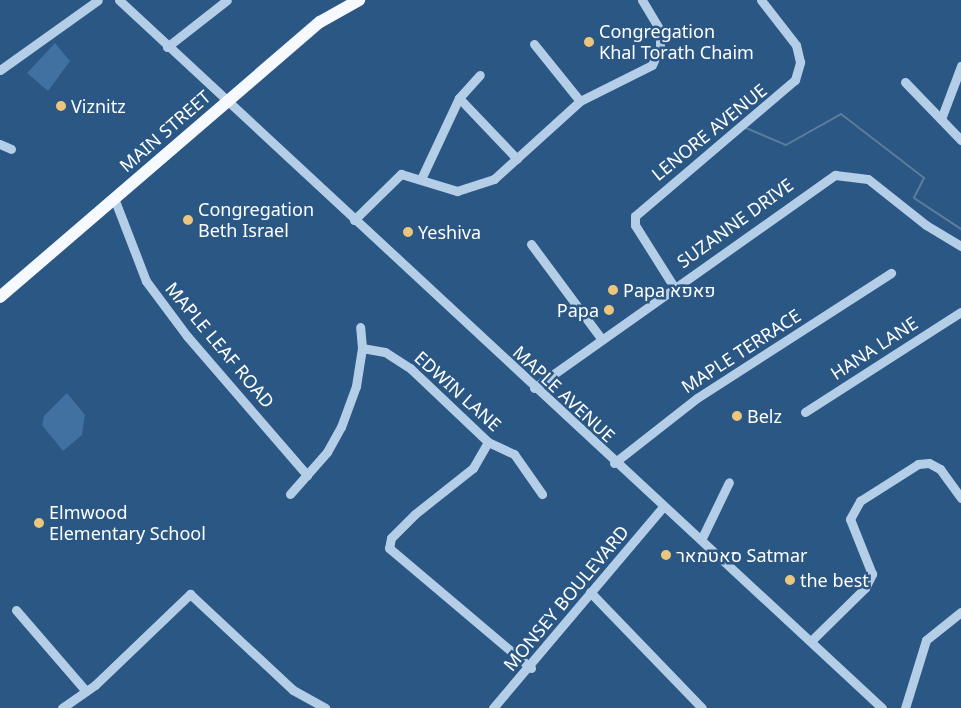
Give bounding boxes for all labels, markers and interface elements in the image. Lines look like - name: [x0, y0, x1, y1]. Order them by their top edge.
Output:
- place label: Congregation Khal Torath Chaim: [599, 21, 754, 64]
- marker: Congregation Khal Torath Chaim: [583, 36, 595, 48]
- street label: LENORE AVENUE: [647, 79, 771, 185]
- street label: MAIN STREET: [115, 86, 215, 176]
- place label: Viznitz: [71, 95, 126, 117]
- marker: Viznitz: [55, 100, 67, 112]
- street label: SUZANNE DRIVE: [673, 174, 797, 272]
- place label: Congregation Beth Israel: [198, 199, 314, 242]
- marker: Congregation Beth Israel: [182, 214, 194, 226]
- place label: Yeshiva: [418, 221, 481, 243]
- marker: Yeshiva: [402, 226, 414, 238]
- street label: MAPLE LEAF ROAD: [161, 278, 279, 412]
- place label: Papa פאפא: [623, 279, 716, 301]
- marker: Papa פאפא: [607, 284, 619, 296]
- place label: Papa: [557, 299, 599, 321]
- marker: Papa: [603, 304, 615, 316]
- street label: MAPLE TERRACE: [677, 304, 805, 398]
- street label: HANA LANE: [826, 312, 922, 384]
- street label: MAPLE AVENUE: [509, 341, 619, 447]
- street label: EDWIN LANE: [410, 347, 506, 435]
- place label: Belz: [747, 405, 782, 427]
- marker: Belz: [731, 410, 743, 422]
- place label: Elmwood Elementary School: [49, 502, 206, 544]
- marker: Elmwood Elementary School: [33, 517, 45, 529]
- street label: MONSEY BOULEVARD: [499, 521, 633, 675]
- place label: סאטמאר Satmar: [676, 544, 807, 566]
- marker: סאטמאר Satmar: [660, 549, 672, 561]
- place label: the best: [800, 569, 869, 591]
- marker: the best: [784, 574, 796, 586]

